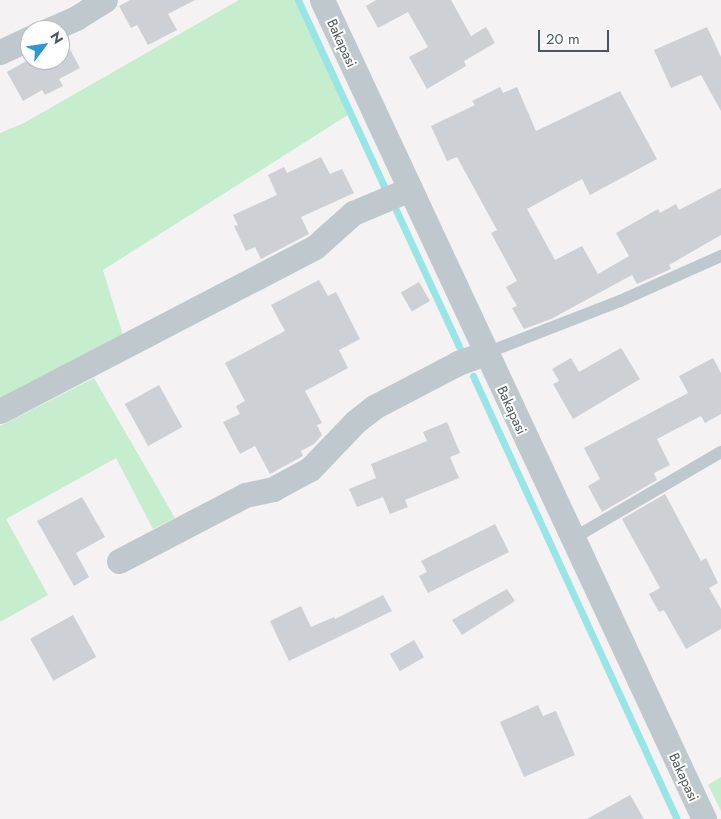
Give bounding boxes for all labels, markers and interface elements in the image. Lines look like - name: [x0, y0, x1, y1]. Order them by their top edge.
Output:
- street label: Bakapasi: [324, 16, 360, 70]
- north arrow: [20, 20, 70, 70]
- scale bar: [541, 20, 612, 52]
- text: N: [46, 28, 68, 48]
- text: 20 m: [546, 28, 580, 50]
- street label: Bakapasi: [494, 383, 530, 437]
- street label: Bakapasi: [666, 750, 702, 804]

